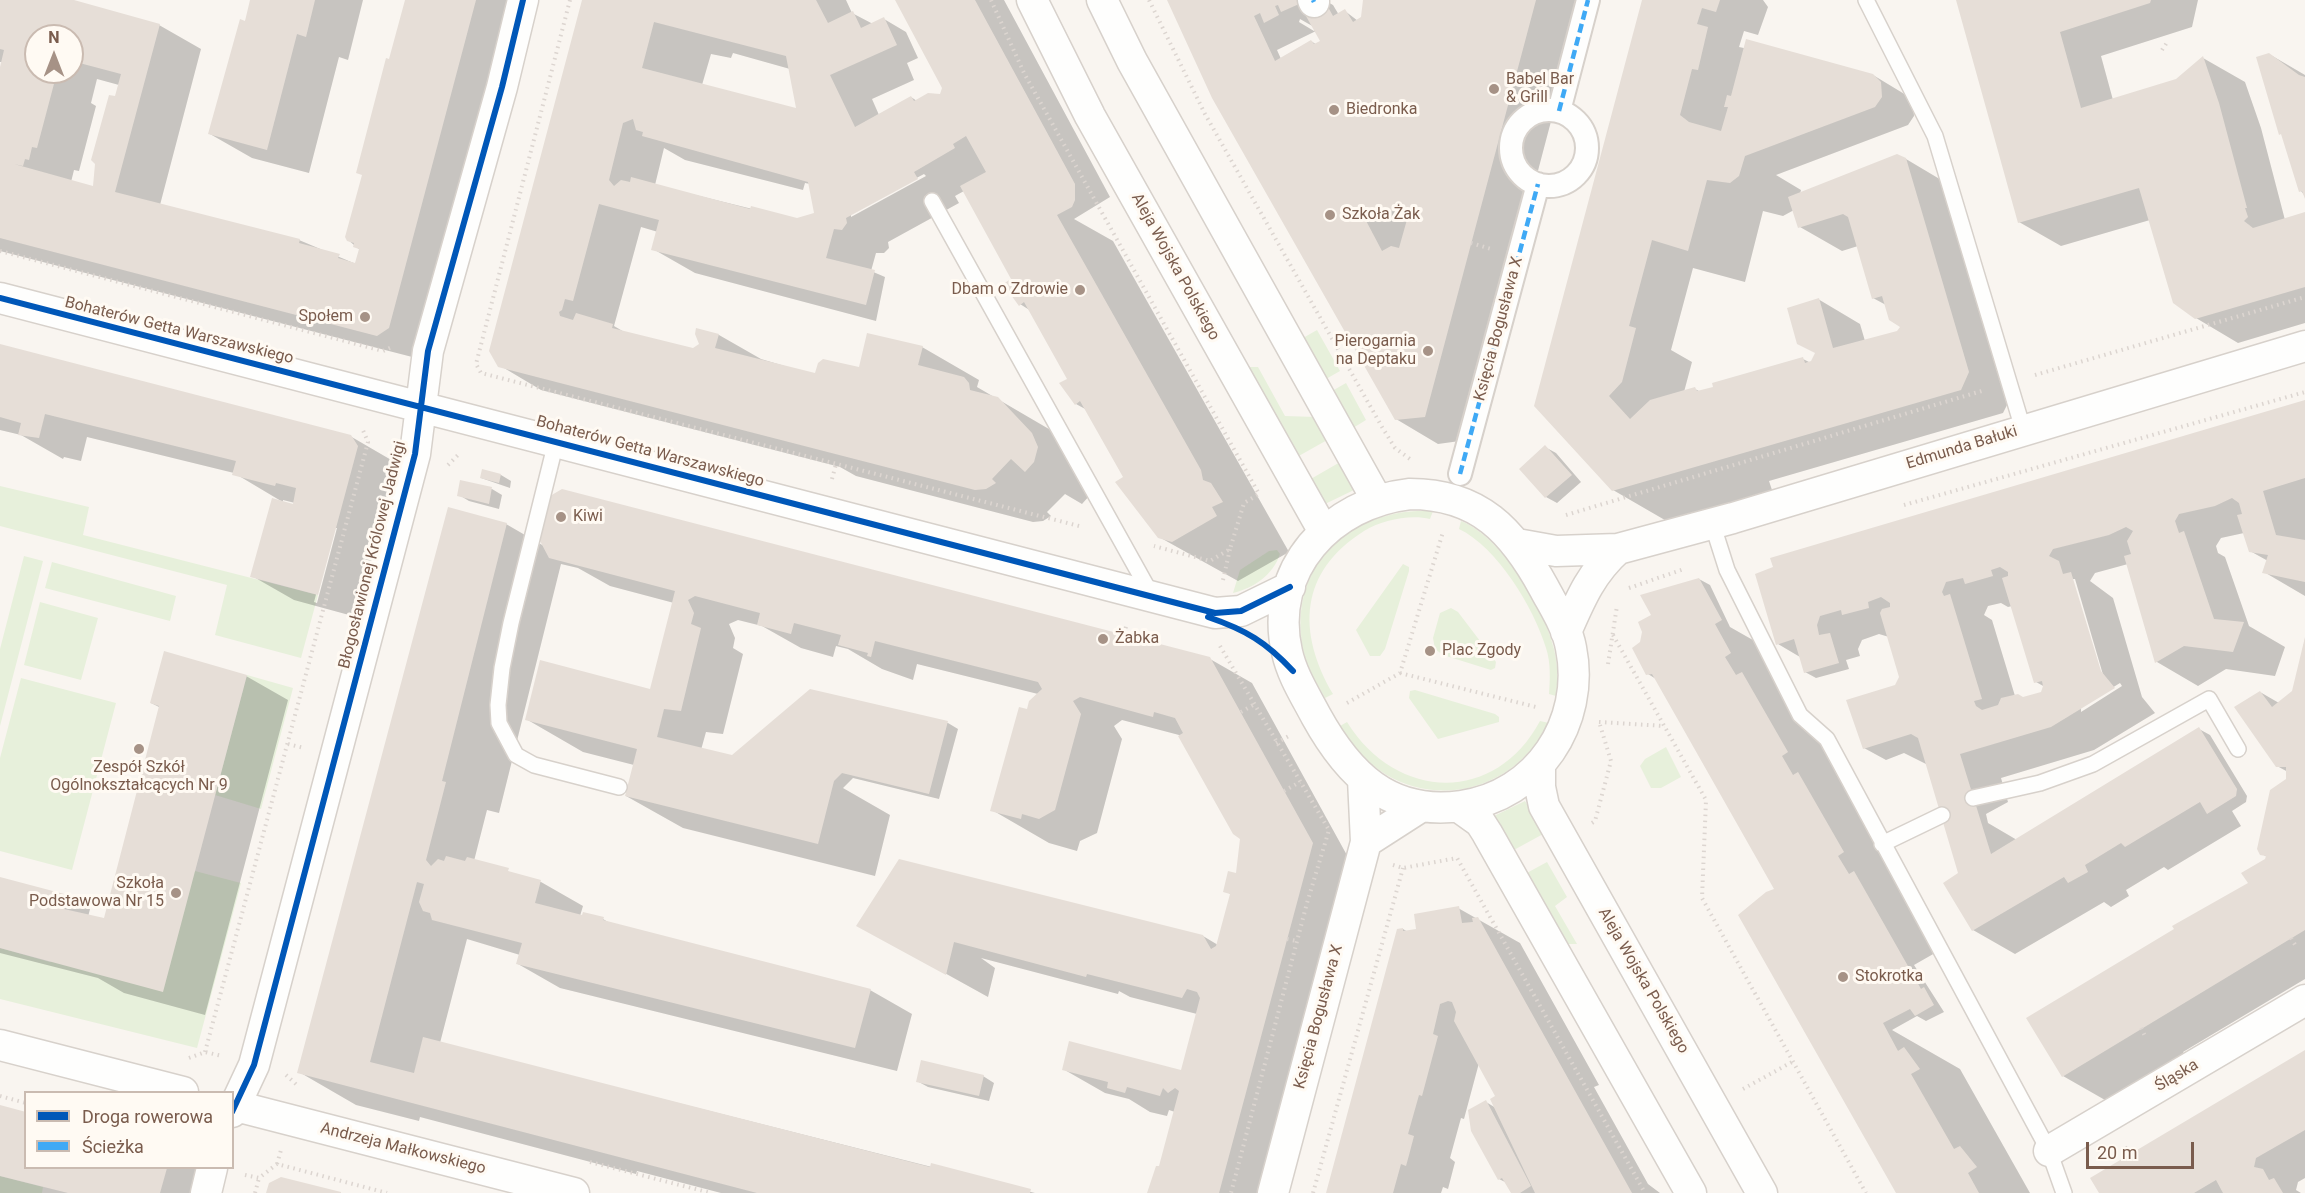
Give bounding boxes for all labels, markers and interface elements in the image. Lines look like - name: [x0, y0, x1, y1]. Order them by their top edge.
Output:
- north arrow: [24, 24, 84, 84]
- text: N: [48, 28, 60, 47]
- place label: Babel Bar & Grill: [1506, 70, 1574, 108]
- marker: Babel Bar & Grill: [1487, 82, 1501, 96]
- place label: Biedronka: [1346, 100, 1417, 120]
- marker: Biedronka: [1327, 103, 1341, 117]
- street label: Aleja Wojska Polskiego: [1127, 190, 1223, 344]
- place label: Szkoła Żak: [1342, 205, 1420, 225]
- marker: Szkoła Żak: [1323, 208, 1337, 222]
- street label: Księcia Bogusława X: [1471, 255, 1527, 403]
- place label: Dbam o Zdrowie: [951, 280, 1068, 300]
- marker: Dbam o Zdrowie: [1073, 283, 1087, 297]
- street label: Bohaterów Getta Warszawskiego: [63, 293, 295, 369]
- place label: Społem: [299, 307, 353, 327]
- marker: Społem: [358, 310, 372, 324]
- place label: Pierogarnia na Deptaku: [1335, 332, 1416, 370]
- marker: Pierogarnia na Deptaku: [1421, 344, 1435, 358]
- street label: Bohaterów Getta Warszawskiego: [534, 412, 766, 492]
- street label: Edmunda Bałuki: [1904, 422, 2020, 474]
- street label: Błogosławionej Królowej Jadwigi: [335, 439, 411, 671]
- place label: Kiwi: [573, 507, 603, 527]
- marker: Kiwi: [554, 510, 568, 524]
- place label: Żabka: [1115, 629, 1159, 649]
- marker: Żabka: [1096, 632, 1110, 646]
- place label: Plac Zgody: [1442, 641, 1521, 661]
- marker: Plac Zgody: [1423, 644, 1437, 658]
- marker: Zespół Szkół Ogólnokształcących Nr 9: [132, 742, 146, 756]
- place label: Zespół Szkół Ogólnokształcących Nr 9: [50, 758, 228, 796]
- place label: Szkoła Podstawowa Nr 15: [29, 874, 164, 912]
- marker: Szkoła Podstawowa Nr 15: [169, 886, 183, 900]
- street label: Aleja Wojska Polskiego: [1593, 905, 1693, 1057]
- street label: Księcia Bogusława X: [1291, 943, 1347, 1091]
- place label: Stokrotka: [1855, 967, 1923, 987]
- marker: Stokrotka: [1836, 970, 1850, 984]
- street label: Śląska: [2152, 1056, 2202, 1096]
- legend: [24, 1091, 234, 1169]
- text: Droga rowerowa: [82, 1106, 213, 1127]
- street label: Andrzeja Małkowskiego: [318, 1119, 488, 1179]
- scale bar: [2089, 1130, 2197, 1168]
- text: Ścieżka: [82, 1136, 144, 1157]
- text: 20 m: [2097, 1142, 2137, 1163]

